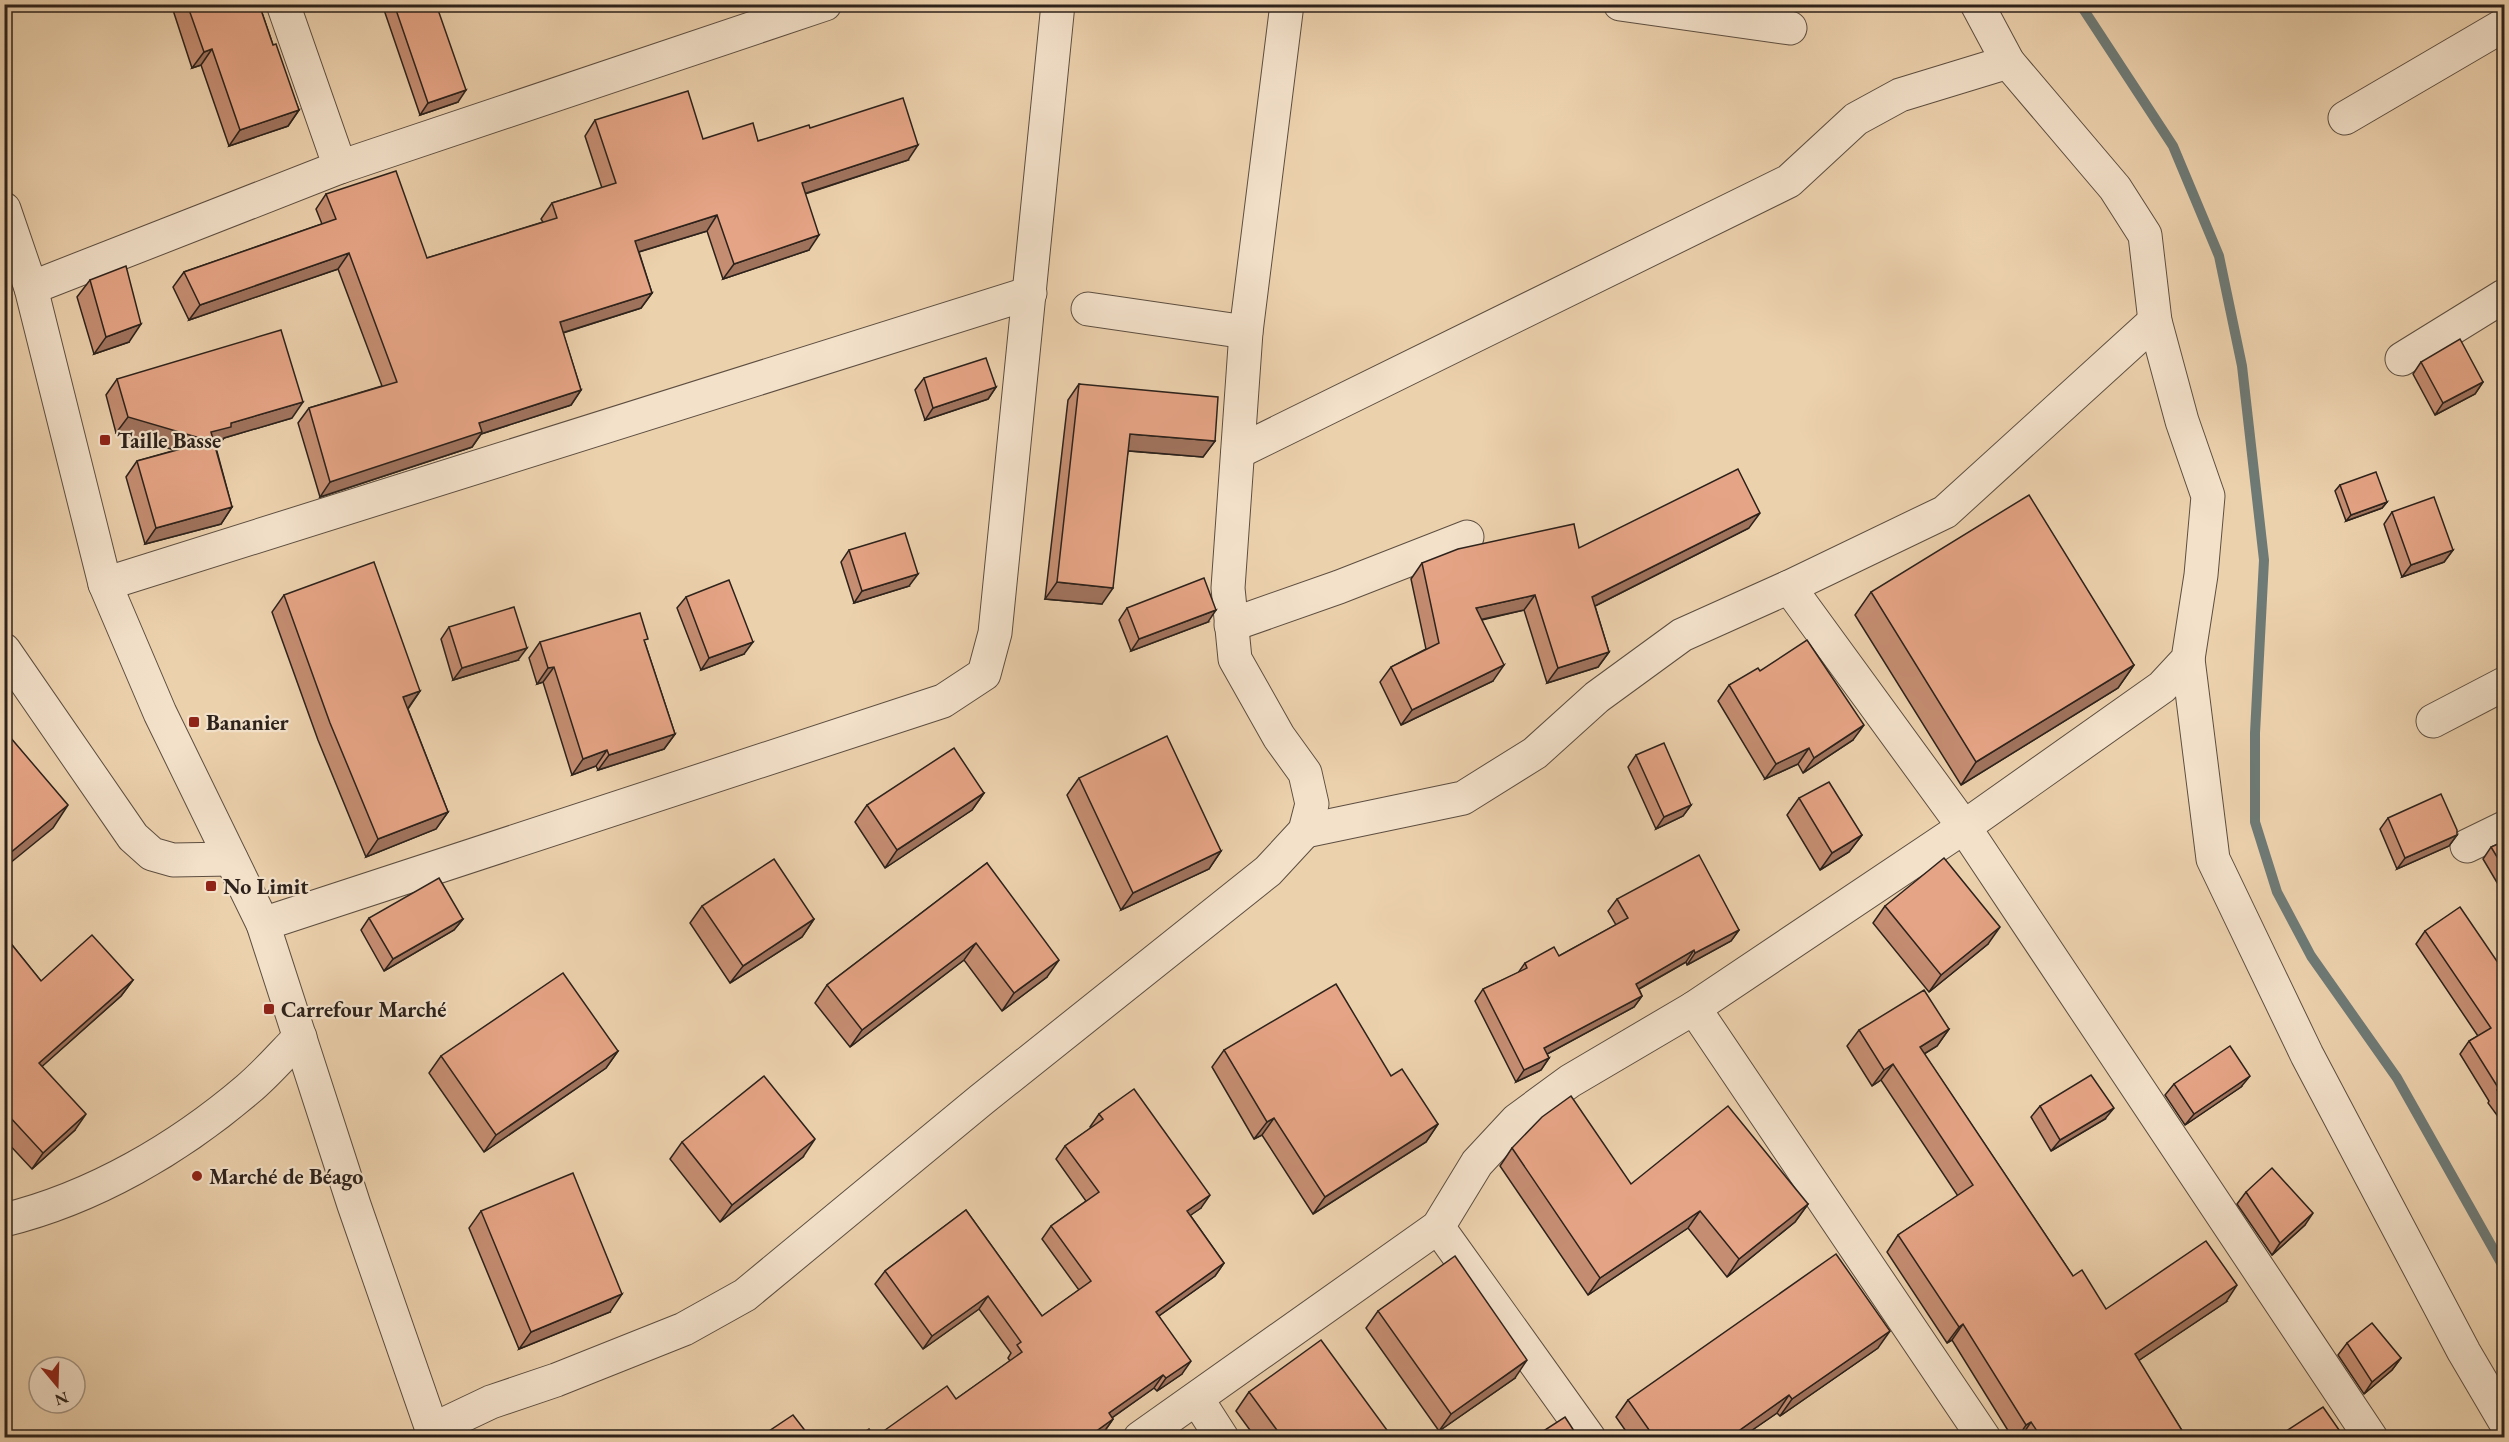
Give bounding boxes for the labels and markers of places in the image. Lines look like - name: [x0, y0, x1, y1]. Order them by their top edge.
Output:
- place label: Taille Basse: [117, 426, 221, 455]
- marker: Taille Basse: [98, 433, 112, 447]
- place label: Bananier: [206, 708, 290, 737]
- marker: Bananier: [187, 715, 201, 729]
- place label: No Limit: [223, 872, 309, 901]
- marker: No Limit: [204, 879, 218, 893]
- place label: Carrefour Marché: [281, 995, 447, 1024]
- marker: Carrefour Marché: [262, 1002, 276, 1016]
- place label: Marché de Béago: [209, 1162, 363, 1191]
- marker: Marché de Béago: [190, 1169, 204, 1183]

